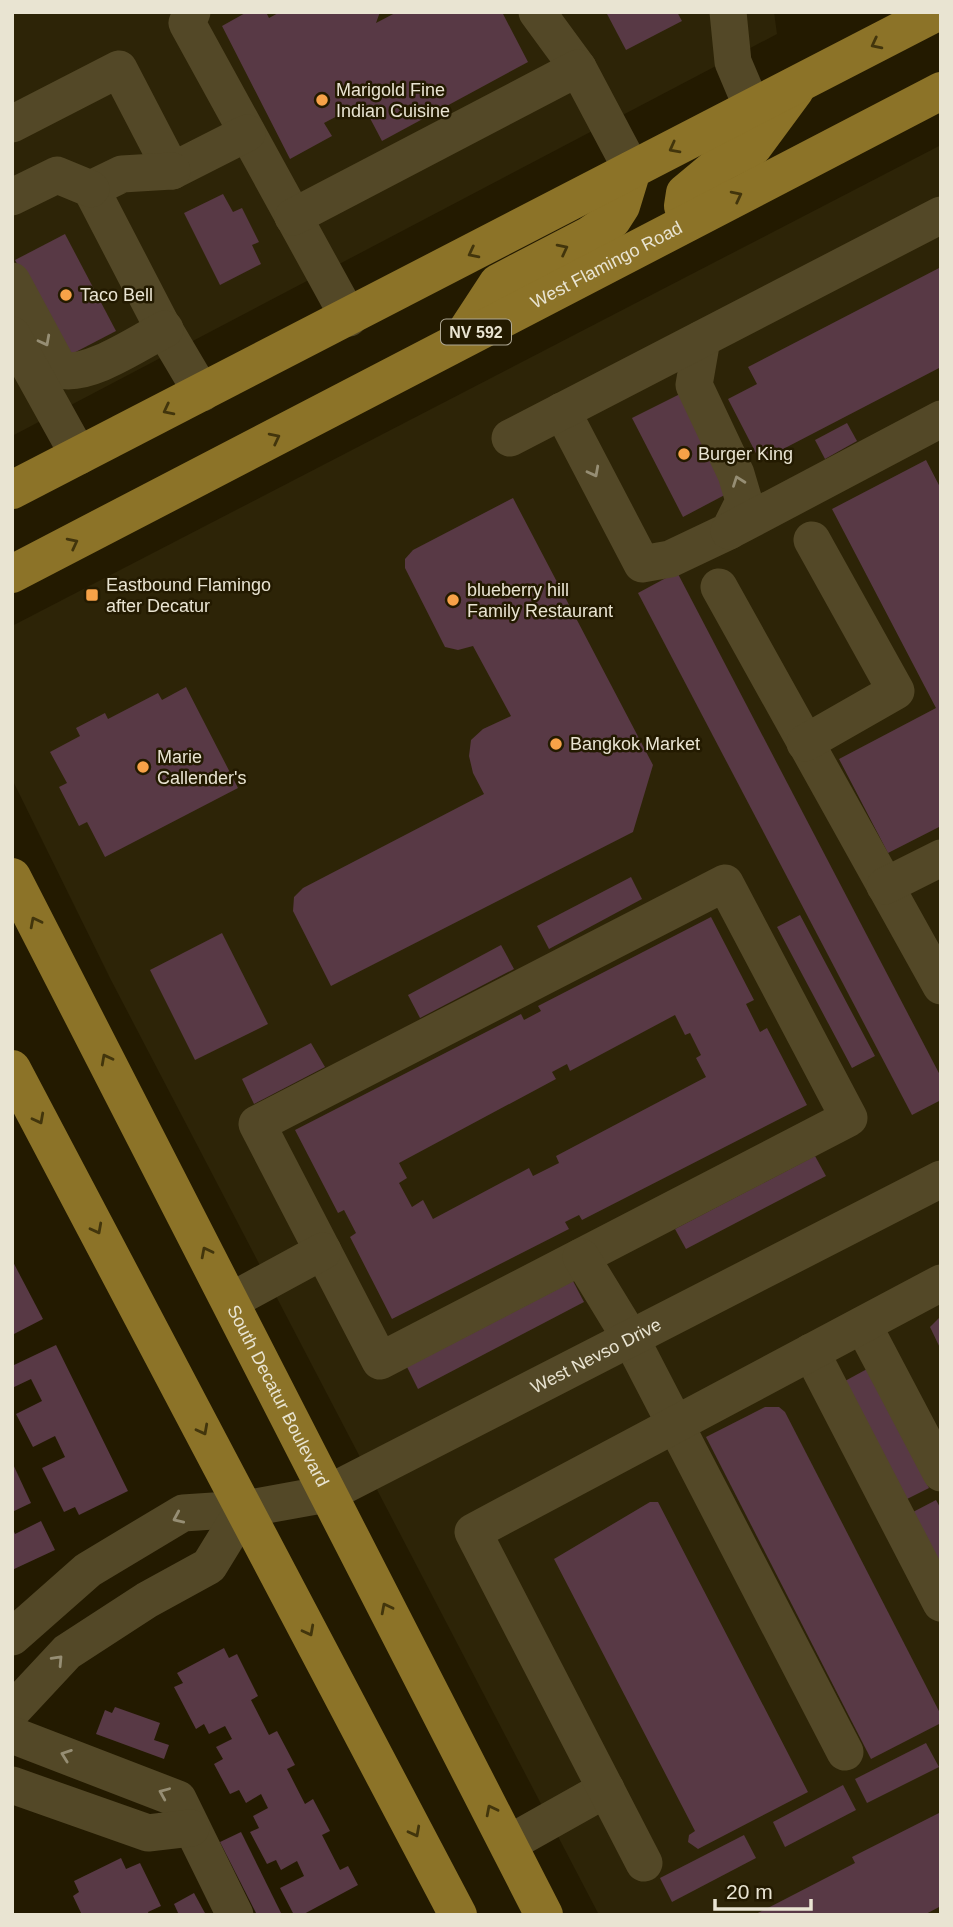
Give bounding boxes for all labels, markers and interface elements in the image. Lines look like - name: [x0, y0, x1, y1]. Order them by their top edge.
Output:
- one-way arrow: [871, 35, 883, 49]
- place label: Marigold Fine Indian Cuisine: [336, 80, 450, 121]
- marker: Marigold Fine Indian Cuisine: [314, 92, 330, 108]
- one-way arrow: [669, 140, 681, 153]
- one-way arrow: [730, 191, 742, 204]
- street label: West Flamingo Road: [527, 217, 686, 313]
- one-way arrow: [556, 244, 568, 257]
- one-way arrow: [467, 245, 480, 259]
- place label: Taco Bell: [80, 285, 153, 305]
- marker: Taco Bell: [58, 287, 74, 303]
- road number: NV 592: [441, 320, 511, 344]
- one-way arrow: [36, 334, 50, 346]
- one-way arrow: [163, 402, 175, 416]
- one-way arrow: [268, 433, 280, 446]
- place label: Burger King: [698, 444, 793, 464]
- marker: Burger King: [676, 446, 692, 462]
- one-way arrow: [586, 465, 599, 477]
- one-way arrow: [732, 476, 746, 488]
- one-way arrow: [66, 537, 78, 551]
- place label: Eastbound Flamingo after Decatur: [106, 575, 271, 616]
- place label: blueberry hill Family Restaurant: [467, 580, 613, 621]
- marker: Eastbound Flamingo after Decatur: [84, 587, 100, 603]
- marker: blueberry hill Family Restaurant: [445, 592, 461, 608]
- place label: Bangkok Market: [570, 734, 700, 754]
- marker: Bangkok Market: [548, 736, 564, 752]
- place label: Marie Callender's: [157, 747, 246, 788]
- marker: Marie Callender's: [135, 759, 151, 775]
- one-way arrow: [30, 917, 44, 929]
- one-way arrow: [100, 1054, 114, 1066]
- one-way arrow: [30, 1111, 44, 1124]
- one-way arrow: [88, 1221, 102, 1234]
- one-way arrow: [201, 1247, 215, 1259]
- street label: South Decatur Boulevard: [223, 1302, 333, 1490]
- street label: West Nevso Drive: [528, 1314, 665, 1398]
- one-way arrow: [194, 1423, 208, 1435]
- one-way arrow: [173, 1510, 185, 1524]
- one-way arrow: [381, 1603, 395, 1615]
- one-way arrow: [300, 1624, 314, 1636]
- one-way arrow: [50, 1655, 63, 1668]
- one-way arrow: [61, 1749, 73, 1763]
- one-way arrow: [159, 1787, 171, 1801]
- one-way arrow: [486, 1805, 499, 1817]
- one-way arrow: [407, 1825, 420, 1838]
- scale bar: [715, 1868, 811, 1912]
- text: 20 m: [726, 1880, 773, 1903]

